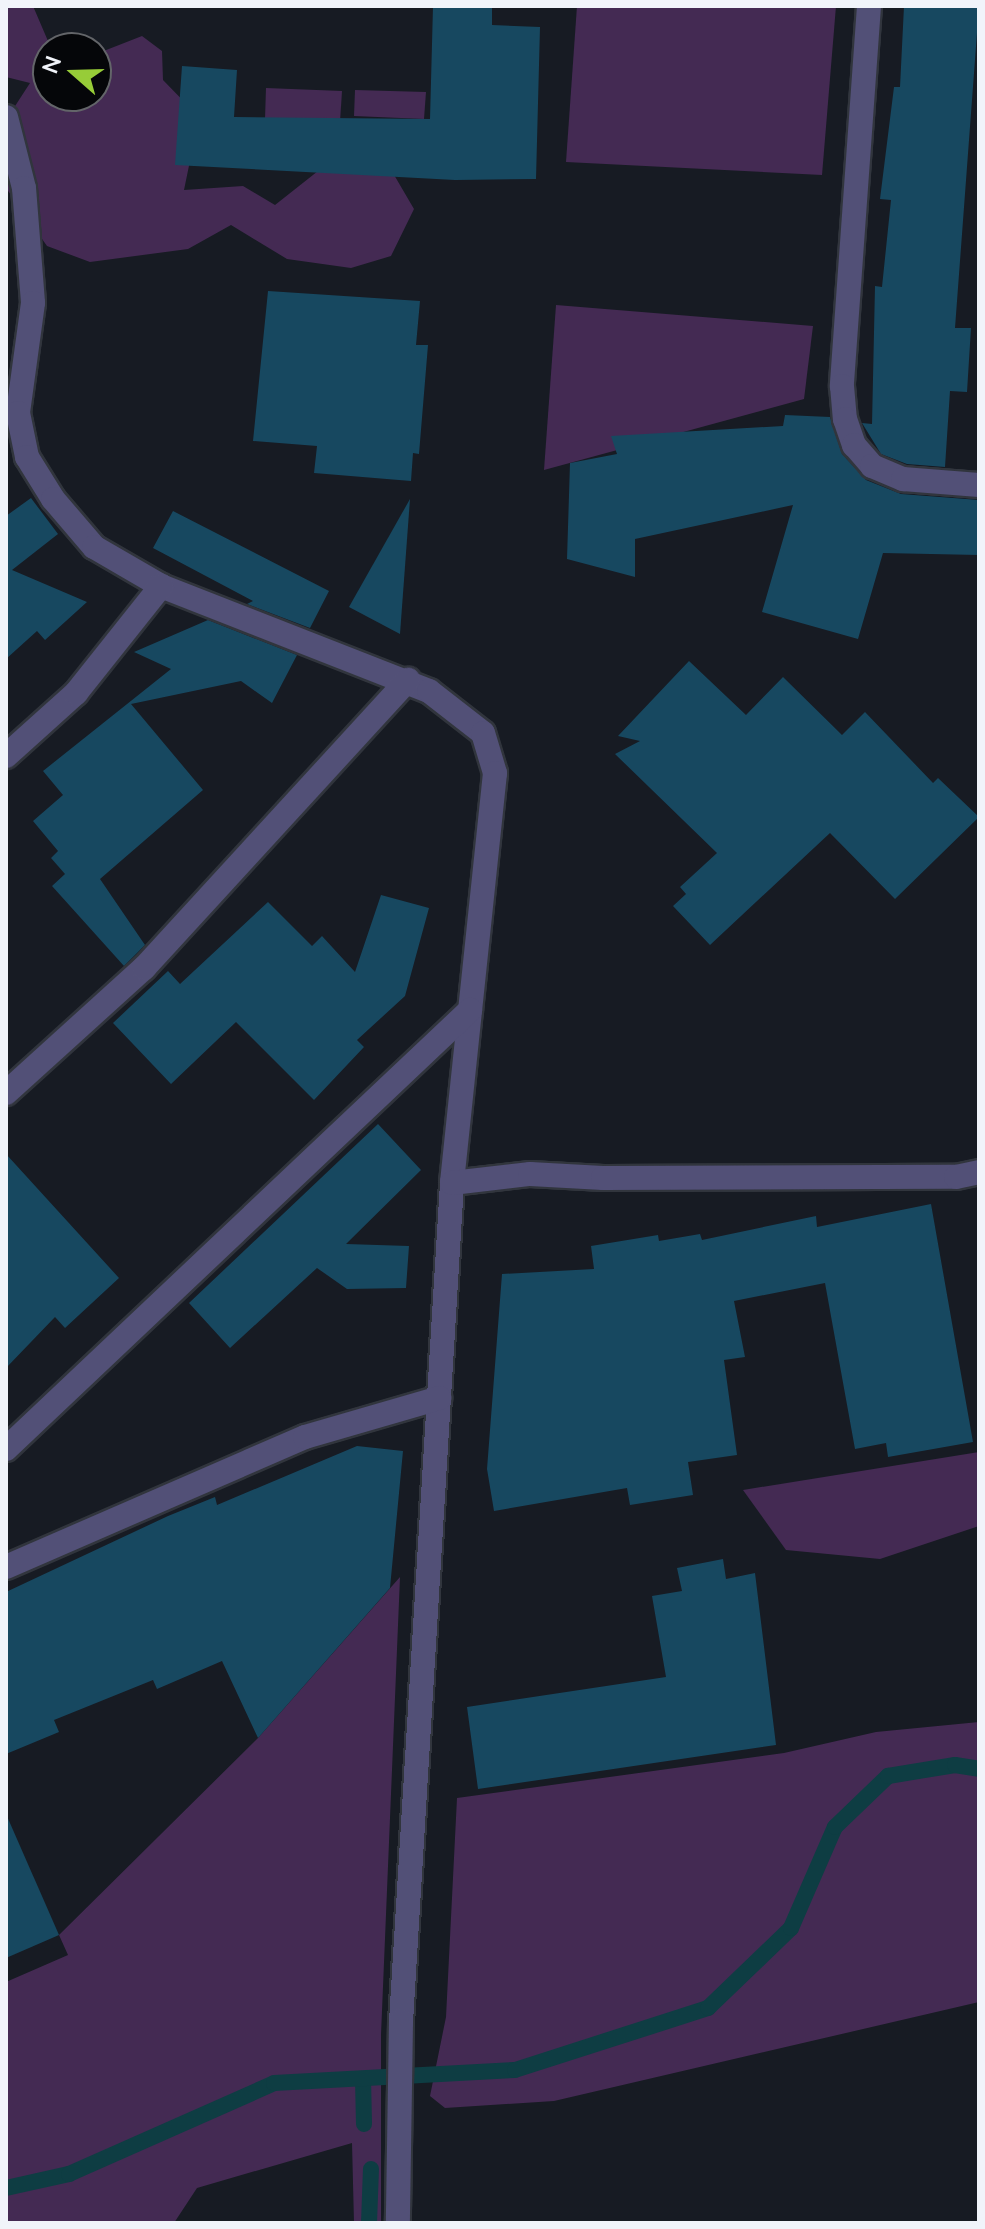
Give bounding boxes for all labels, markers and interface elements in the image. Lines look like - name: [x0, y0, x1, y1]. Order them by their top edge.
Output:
- north arrow: [32, 32, 112, 112]
- text: N: [35, 52, 67, 77]

